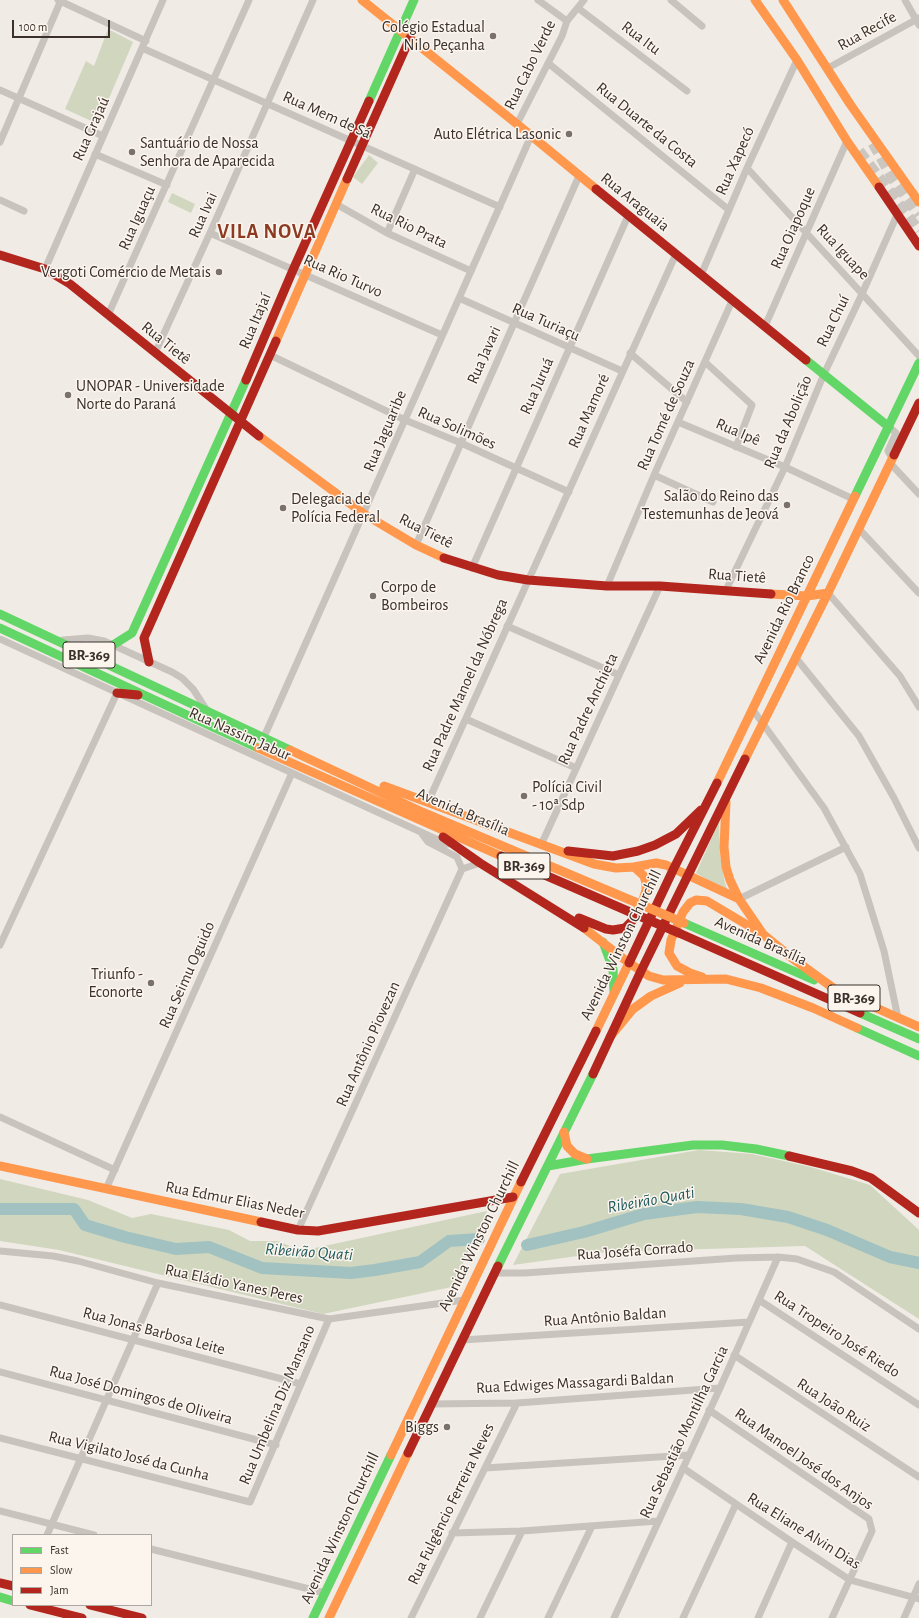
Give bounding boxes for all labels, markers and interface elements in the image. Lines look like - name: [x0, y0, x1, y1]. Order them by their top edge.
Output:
- street label: Rua Recife: [834, 7, 900, 55]
- scale bar: [14, 12, 112, 38]
- place label: Colégio Estadual Nilo Peçanha: [382, 17, 485, 55]
- street label: Rua Cabo Verde: [500, 17, 560, 113]
- street label: Rua Itu: [618, 17, 664, 59]
- text: 100 m: [19, 21, 47, 33]
- marker: Colégio Estadual Nilo Peçanha: [488, 31, 498, 41]
- street label: Rua Duarte da Costa: [592, 78, 702, 172]
- street label: Rua Mem de Sá: [280, 87, 374, 143]
- street label: Rua Grajaú: [68, 94, 114, 164]
- place label: Auto Elétrica Lasonic: [433, 124, 561, 144]
- street label: Rua Xapecó: [711, 124, 759, 198]
- marker: Auto Elétrica Lasonic: [564, 129, 574, 139]
- place label: Santuário de Nossa Senhora de Aparecida: [140, 133, 275, 171]
- marker: Santuário de Nossa Senhora de Aparecida: [127, 147, 137, 157]
- street label: Rua Araguaia: [597, 168, 673, 236]
- street label: Rua Iguaçu: [114, 183, 160, 253]
- street label: Rua Oiapoque: [766, 184, 820, 272]
- street label: Rua Ivai: [184, 189, 222, 241]
- street label: Rua Rio Prata: [367, 199, 451, 253]
- district label: VILA NOVA: [217, 220, 317, 244]
- street label: Rua Iguape: [812, 220, 874, 284]
- street label: Rua Rio Turvo: [301, 250, 385, 302]
- place label: Vergoti Comércio de Metais: [41, 262, 211, 282]
- marker: Vergoti Comércio de Metais: [214, 267, 224, 277]
- street label: Rua Itajaí: [235, 290, 275, 352]
- street label: Rua Chuí: [812, 292, 854, 350]
- street label: Rua Turiaçu: [509, 299, 583, 345]
- street label: Rua Tietê: [137, 317, 195, 369]
- street label: Rua Javari: [463, 323, 505, 387]
- street label: Rua Juruá: [516, 355, 558, 417]
- street label: Rua Tomé de Souza: [633, 356, 699, 474]
- street label: Rua Mamoré: [564, 371, 614, 451]
- street label: Rua da Abolição: [760, 372, 816, 472]
- place label: UNOPAR - Universidade Norte do Paraná: [76, 376, 225, 414]
- street label: Rua Jaguaribe: [359, 387, 411, 475]
- marker: UNOPAR - Universidade Norte do Paraná: [63, 390, 73, 400]
- street label: Rua Solimões: [415, 402, 499, 454]
- street label: Rua Ipê: [713, 414, 763, 450]
- place label: Salão do Reino das Testemunhas de Jeová: [641, 486, 779, 524]
- place label: Delegacia de Polícia Federal: [291, 489, 380, 527]
- marker: Salão do Reino das Testemunhas de Jeová: [782, 500, 792, 510]
- marker: Delegacia de Polícia Federal: [278, 503, 288, 513]
- street label: Rua Tietê: [396, 509, 456, 553]
- street label: Avenida Rio Branco: [749, 551, 819, 667]
- street label: Rua Tietê: [707, 564, 767, 588]
- place label: Corpo de Bombeiros: [381, 577, 448, 615]
- marker: Corpo de Bombeiros: [368, 591, 378, 601]
- street label: Rua Padre Manoel da Nóbrega: [418, 595, 512, 775]
- road number: BR-369: [63, 642, 115, 668]
- street label: Rua Padre Anchieta: [554, 650, 622, 768]
- street label: Rua Nassim Jabur: [186, 703, 294, 765]
- place label: Polícia Civil - 10ª Sdp: [532, 777, 602, 815]
- street label: Avenida Brasília: [414, 784, 512, 840]
- marker: Polícia Civil - 10ª Sdp: [519, 791, 529, 801]
- road number: BR-369: [498, 853, 550, 879]
- street label: Avenida Winston Churchill: [576, 867, 666, 1023]
- street label: Avenida Brasília: [712, 912, 810, 970]
- street label: Rua Seimu Oguido: [155, 919, 219, 1031]
- place label: Triunfo - Econorte: [88, 964, 143, 1002]
- marker: Triunfo - Econorte: [146, 978, 156, 988]
- street label: Rua Antônio Piovezan: [332, 978, 404, 1110]
- road number: BR-369: [828, 985, 880, 1011]
- street label: Avenida Winston Churchill: [434, 1158, 524, 1314]
- street label: Rua Edmur Elias Neder: [164, 1177, 306, 1223]
- water label: Ribeirão Quati: [606, 1182, 696, 1218]
- street label: Rua Joséfa Corrado: [576, 1237, 694, 1265]
- water label: Ribeirão Quati: [264, 1239, 354, 1265]
- street label: Rua Eládio Yanes Peres: [163, 1260, 305, 1308]
- street label: Rua Tropeiro José Riedo: [770, 1286, 904, 1382]
- street label: Rua Jonas Barbosa Leite: [81, 1303, 227, 1359]
- street label: Rua Antônio Baldan: [543, 1303, 667, 1331]
- street label: Rua Umbelina Diz Mansano: [235, 1322, 319, 1488]
- street label: Rua Sebastião Montilha Garcia: [635, 1343, 733, 1521]
- street label: Rua José Domingos de Oliveira: [47, 1361, 235, 1429]
- street label: Rua Edwiges Massagardi Baldan: [475, 1368, 675, 1398]
- street label: Rua João Ruiz: [793, 1374, 875, 1436]
- street label: Rua Manoel José dos Anjos: [731, 1404, 877, 1514]
- place label: Biggs: [405, 1417, 439, 1437]
- street label: Rua Fulgêncio Ferreira Neves: [404, 1420, 498, 1588]
- marker: Biggs: [442, 1422, 452, 1432]
- street label: Rua Vigilato José da Cunha: [47, 1427, 211, 1485]
- street label: Avenida Winston Churchill: [296, 1449, 384, 1607]
- street label: Rua Eliane Alvin Dias: [744, 1488, 864, 1574]
- legend: [12, 1534, 152, 1606]
- text: Fast: [50, 1544, 69, 1556]
- text: Slow: [50, 1564, 72, 1576]
- text: Jam: [50, 1584, 69, 1596]

